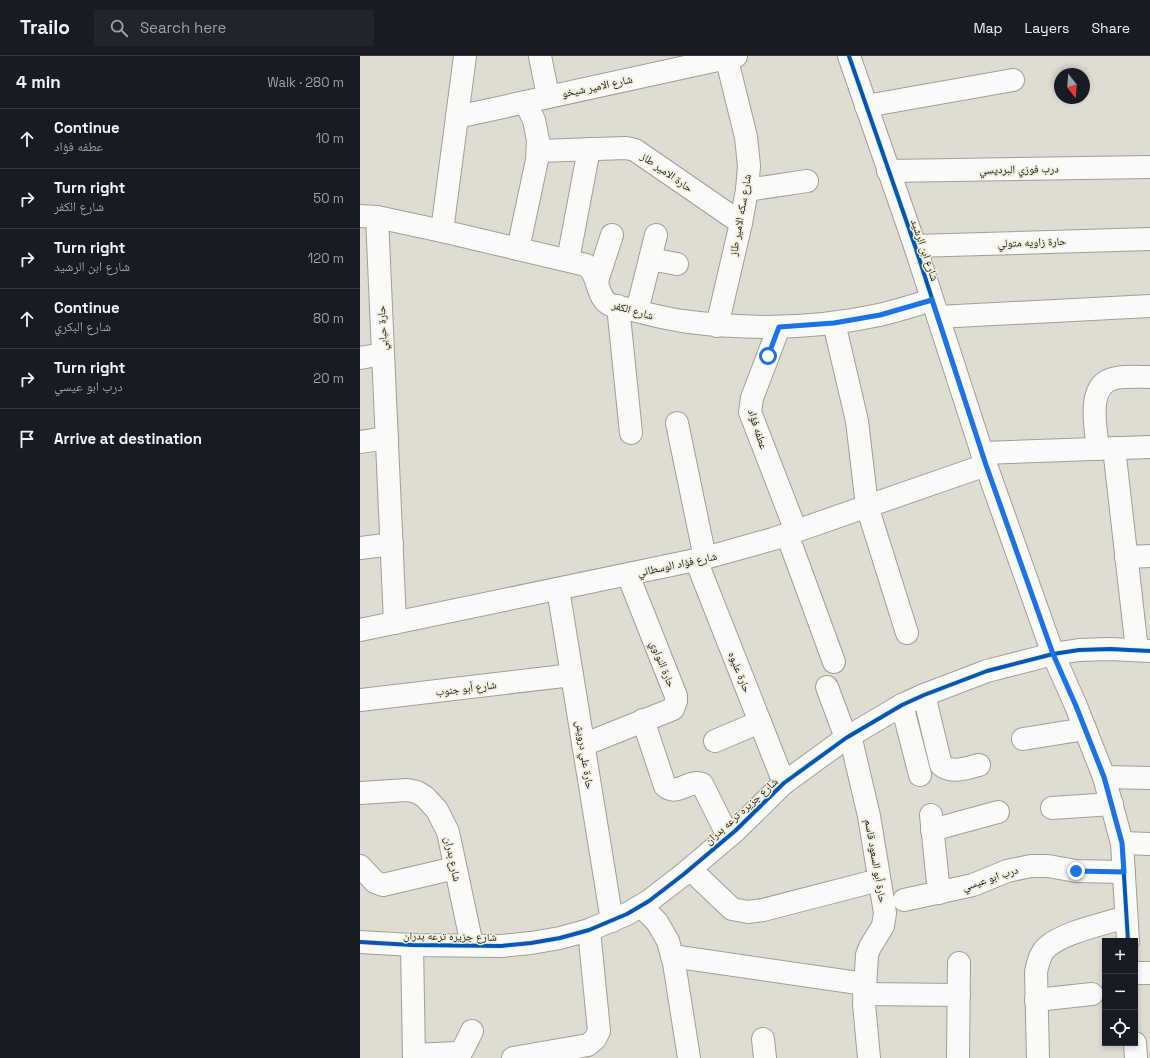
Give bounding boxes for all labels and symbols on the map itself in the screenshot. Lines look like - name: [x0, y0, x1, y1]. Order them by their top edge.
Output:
- north arrow: [1054, 68, 1090, 104]
- street label: شارع الامير شيخو: [560, 72, 634, 100]
- street label: حارة الامير طاز: [638, 148, 696, 195]
- street label: درب فوزي البرديسي: [979, 161, 1059, 178]
- street label: شارع سكه الامير طاز: [726, 173, 754, 258]
- street label: شارع ابن الرشيد: [908, 217, 942, 283]
- street label: حارة زاويه متولي: [997, 234, 1067, 252]
- street label: شارع الكفر: [610, 297, 655, 323]
- street label: حارة حبابي: [374, 305, 392, 351]
- route start: [759, 347, 777, 365]
- street label: عطفه فؤاد: [745, 407, 771, 451]
- street label: شارع فؤاد الوسطاني: [636, 549, 719, 581]
- street label: حارة النواوي: [646, 639, 679, 690]
- street label: حارة عليوه: [725, 649, 755, 695]
- street label: شارع أبو جنوب: [435, 677, 497, 699]
- street label: حارة علي درويش: [571, 720, 597, 790]
- street label: شارع جزيره ترعه بدران: [701, 774, 781, 848]
- street label: حارة أبو السعود قاسم: [861, 818, 890, 904]
- street label: شارع بدران: [441, 835, 465, 883]
- street label: درب ابو عيسي: [960, 862, 1021, 895]
- route end: [1067, 862, 1085, 880]
- street label: شارع جزيره ترعه بدران: [403, 928, 497, 944]

